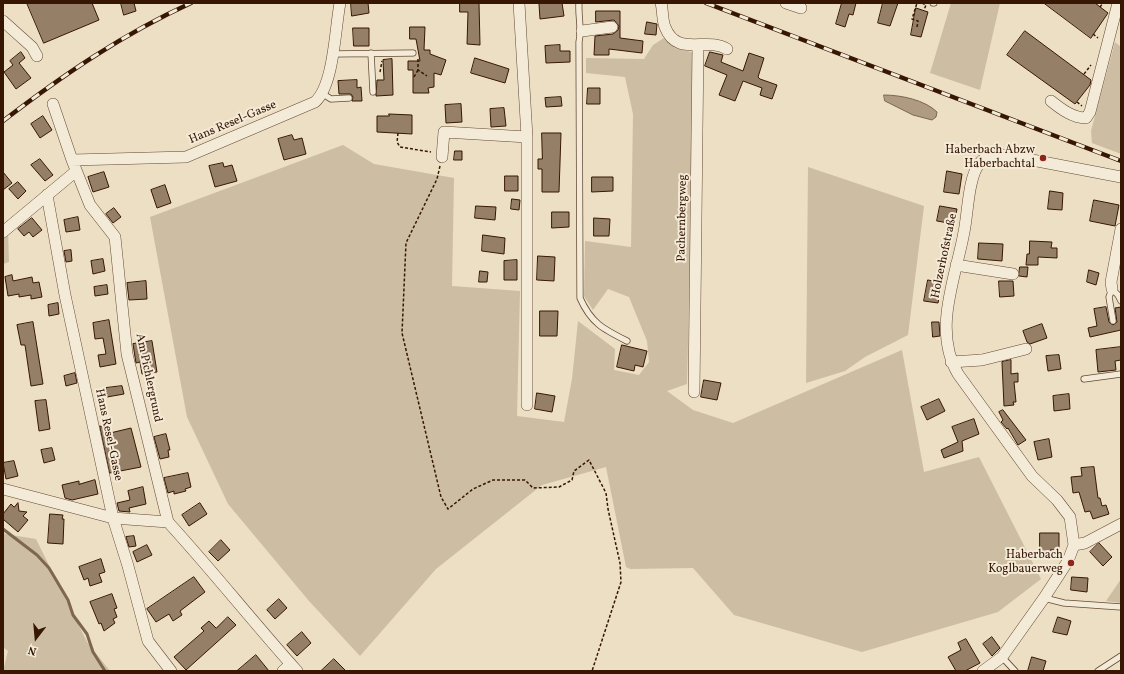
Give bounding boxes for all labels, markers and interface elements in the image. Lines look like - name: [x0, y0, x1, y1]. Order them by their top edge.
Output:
- street label: Hans Resel-Gasse: [187, 98, 279, 148]
- place label: Haberbach Abzw Haberbachtal: [945, 144, 1035, 172]
- marker: Haberbach Abzw Haberbachtal: [1038, 153, 1048, 163]
- street label: Pachernbergweg: [675, 174, 691, 262]
- street label: Holzerhofstraße: [929, 212, 961, 300]
- street label: Am Pichlergrund: [132, 332, 164, 424]
- street label: Hans Resel-Gasse: [91, 388, 125, 482]
- place label: Haberbach Koglbauerweg: [988, 549, 1063, 577]
- marker: Haberbach Koglbauerweg: [1066, 558, 1076, 568]
- north arrow: [16, 618, 56, 658]
- text: N: [27, 642, 38, 658]

